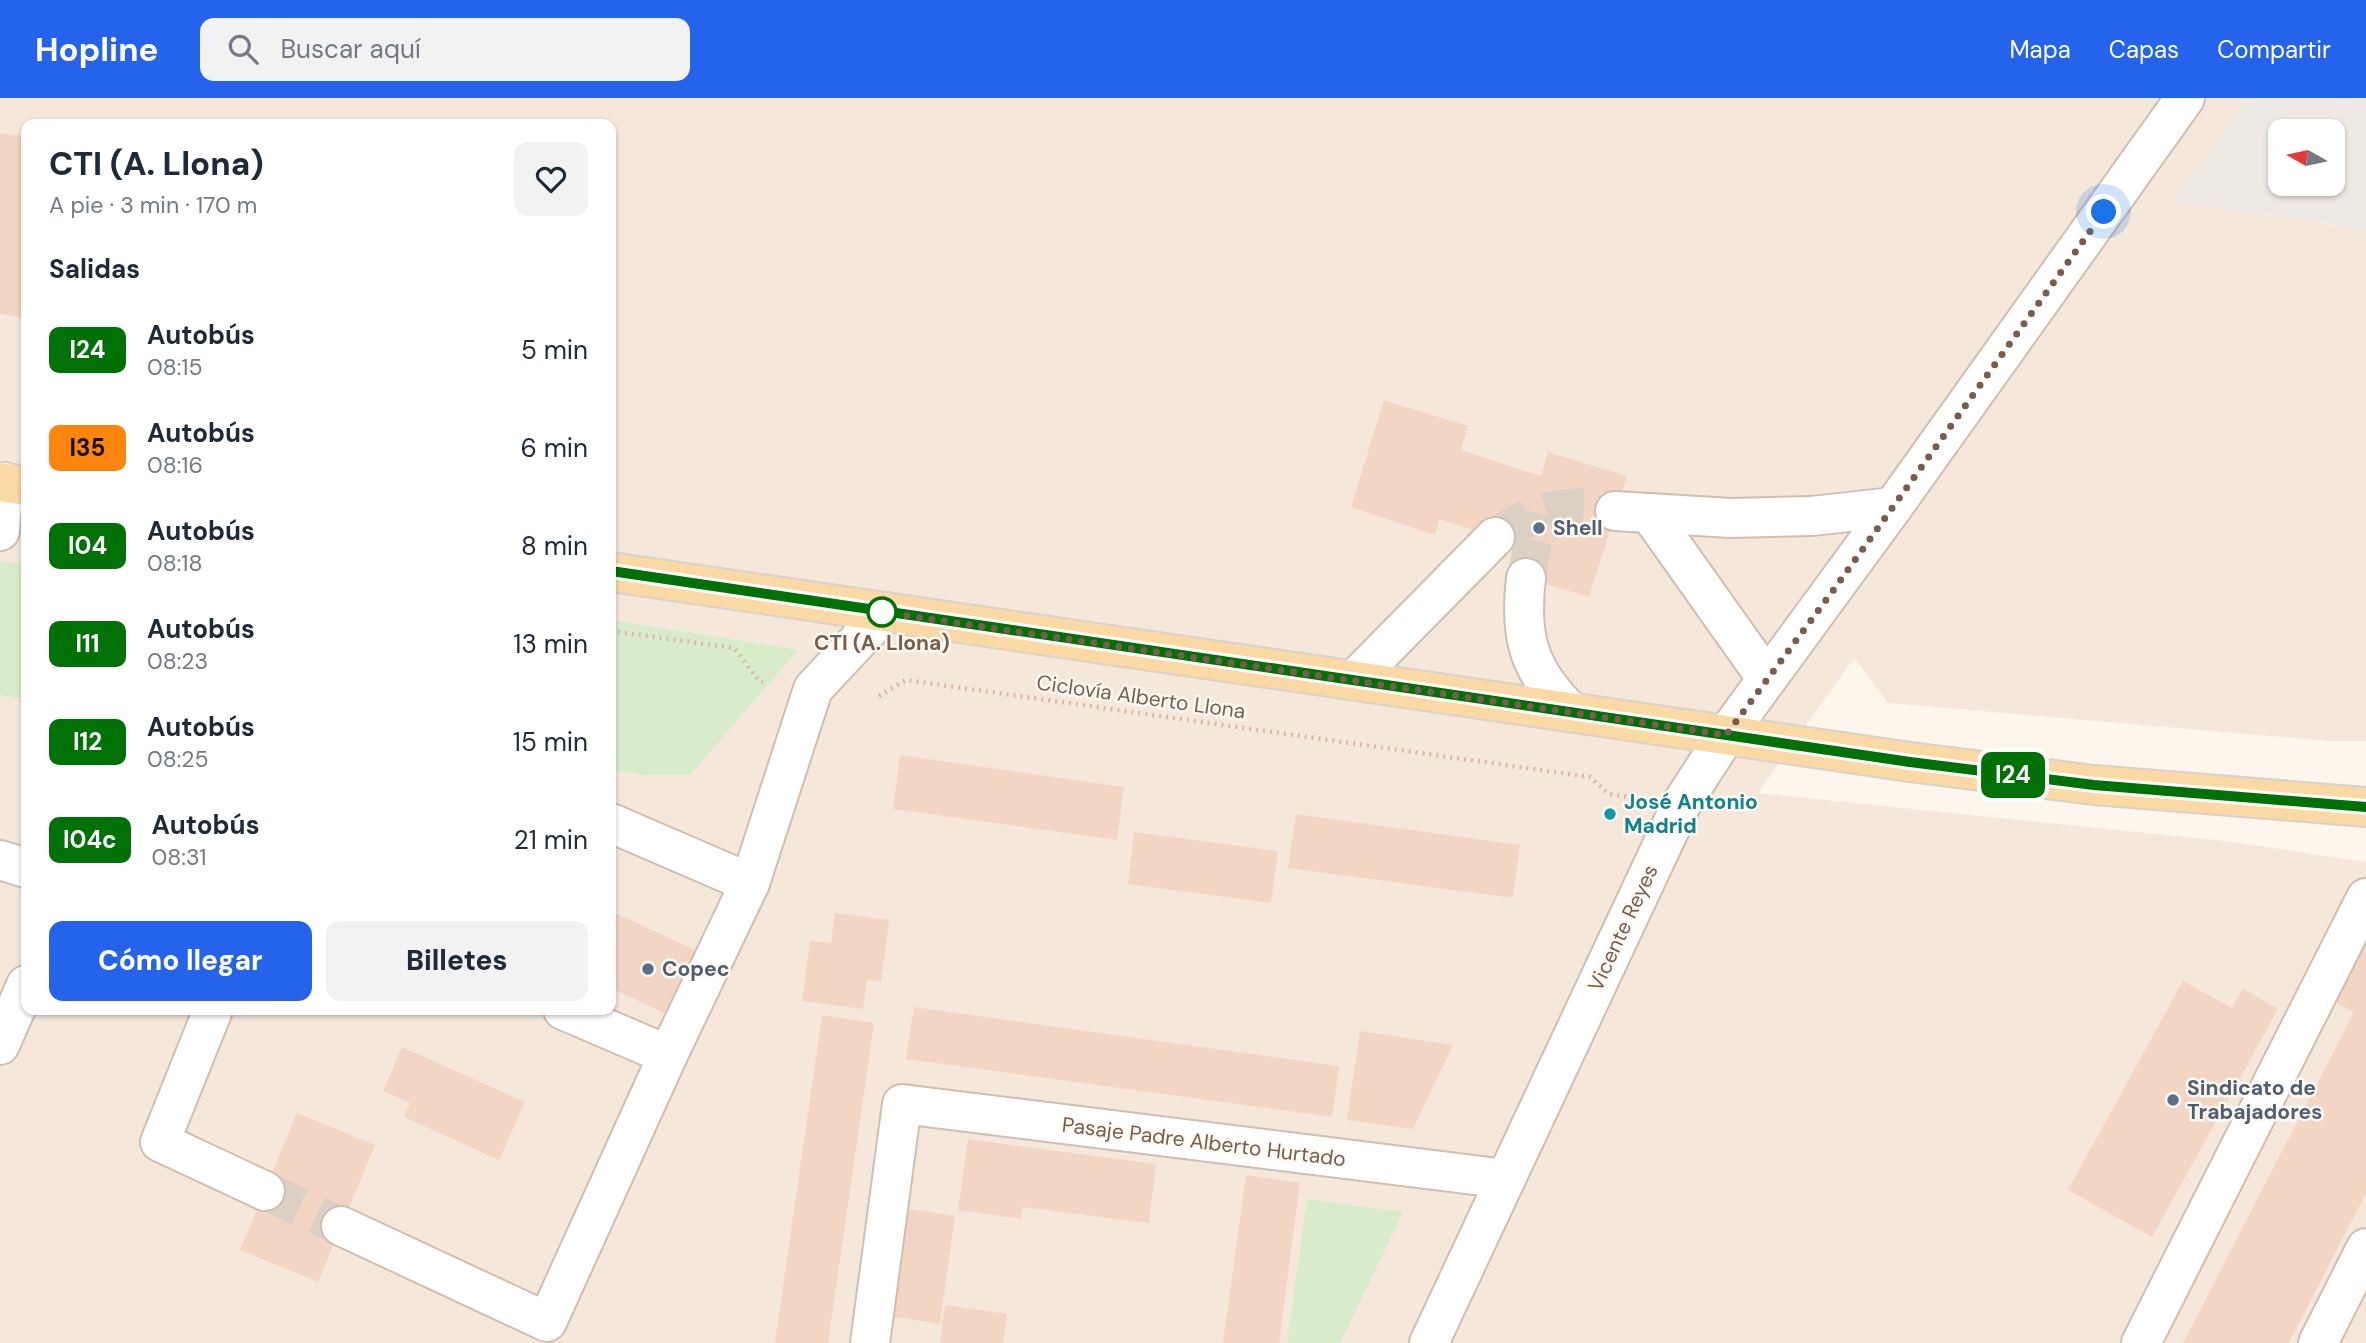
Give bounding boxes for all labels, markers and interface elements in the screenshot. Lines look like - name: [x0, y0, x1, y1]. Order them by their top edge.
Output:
- search box: [200, 18, 690, 81]
- text: Hopline: [35, 28, 158, 71]
- icon: search: [224, 30, 262, 68]
- text: Buscar aquí: [280, 32, 421, 66]
- text: Mapa: [2009, 34, 2071, 65]
- text: Capas: [2109, 34, 2179, 65]
- text: Compartir: [2217, 34, 2331, 65]
- north arrow: [2268, 119, 2345, 196]
- map controls: [2268, 119, 2345, 196]
- text: CTI (A. Llona): [49, 142, 264, 185]
- button: heart: [514, 142, 588, 216]
- text: A pie · 3 min · 170 m: [49, 190, 257, 220]
- your location: [2086, 194, 2121, 229]
- text: Salidas: [49, 252, 140, 286]
- text: Autobús: [147, 318, 255, 352]
- text: 5 min: [521, 333, 588, 367]
- text: I24: [70, 334, 105, 365]
- text: 08:15: [147, 352, 203, 382]
- text: Autobús: [147, 416, 255, 450]
- text: 6 min: [520, 431, 588, 465]
- text: I35: [70, 432, 105, 463]
- text: 08:16: [147, 450, 203, 480]
- text: Autobús: [147, 514, 255, 548]
- place label: Shell: [1553, 514, 1603, 542]
- marker: Shell: [1531, 520, 1547, 536]
- text: 8 min: [521, 529, 588, 563]
- text: I04: [68, 530, 107, 561]
- text: 08:18: [147, 548, 203, 578]
- marker: CTI (A. Llona): [867, 597, 897, 627]
- text: Autobús: [147, 612, 255, 646]
- text: 13 min: [513, 627, 588, 661]
- text: I11: [76, 628, 100, 659]
- place label: CTI (A. Llona): [814, 629, 950, 657]
- text: 08:23: [147, 646, 208, 676]
- street label: Ciclovía Alberto Llona: [1035, 668, 1247, 726]
- text: Autobús: [147, 710, 255, 744]
- text: 15 min: [513, 725, 588, 759]
- text: I12: [73, 726, 102, 757]
- text: 08:25: [147, 744, 209, 774]
- line badge: I24: [1973, 752, 2053, 798]
- text: I24: [1995, 759, 2031, 790]
- place label: José Antonio Madrid: [1624, 788, 1758, 840]
- marker: José Antonio Madrid: [1602, 806, 1618, 822]
- text: Autobús: [152, 808, 259, 842]
- text: 21 min: [514, 823, 588, 857]
- text: I04c: [63, 824, 117, 855]
- text: 08:31: [152, 842, 206, 872]
- street label: Vicente Reyes: [1581, 860, 1665, 996]
- button: Cómo llegar: [49, 921, 312, 1001]
- button: Billetes: [326, 921, 588, 1001]
- place label: Copec: [662, 955, 729, 983]
- marker: Copec: [640, 961, 656, 977]
- place label: Sindicato de Trabajadores: [2187, 1074, 2322, 1126]
- marker: Sindicato de Trabajadores: [2165, 1092, 2181, 1108]
- street label: Pasaje Padre Alberto Hurtado: [1060, 1111, 1348, 1173]

